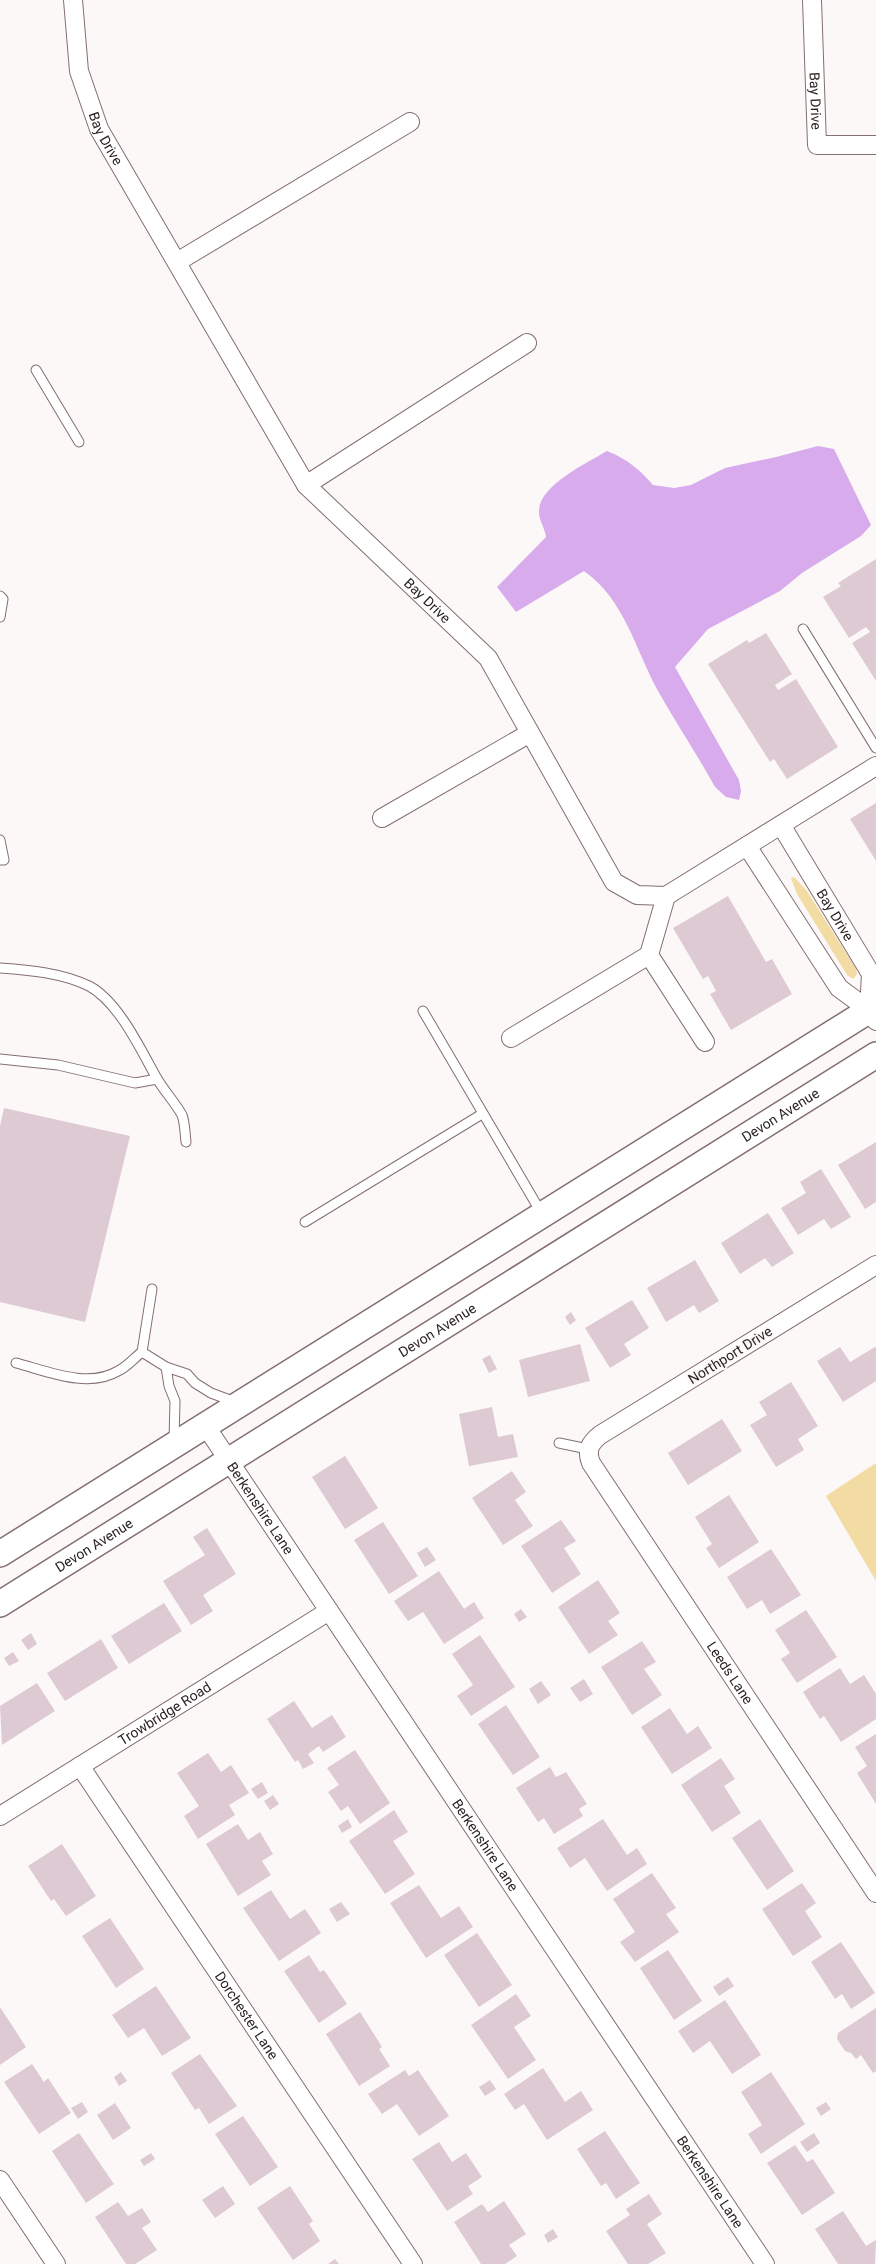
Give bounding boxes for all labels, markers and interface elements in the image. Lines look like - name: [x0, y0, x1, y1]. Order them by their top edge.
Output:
- street label: Bay Drive: [806, 72, 824, 130]
- street label: Bay Drive: [86, 110, 126, 168]
- street label: Bay Drive: [401, 575, 454, 626]
- street label: Bay Drive: [813, 886, 857, 944]
- street label: Devon Avenue: [739, 1085, 822, 1145]
- street label: Devon Avenue: [396, 1300, 479, 1360]
- street label: Northport Drive: [685, 1323, 775, 1387]
- street label: Berkenshire Lane: [224, 1459, 297, 1557]
- street label: Devon Avenue: [52, 1515, 136, 1575]
- street label: Leeds Lane: [704, 1639, 756, 1707]
- street label: Trowbridge Road: [115, 1679, 214, 1748]
- street label: Berkenshire Lane: [449, 1796, 522, 1894]
- street label: Dorchester Lane: [212, 1968, 282, 2062]
- street label: Berkenshire Lane: [674, 2133, 747, 2231]

